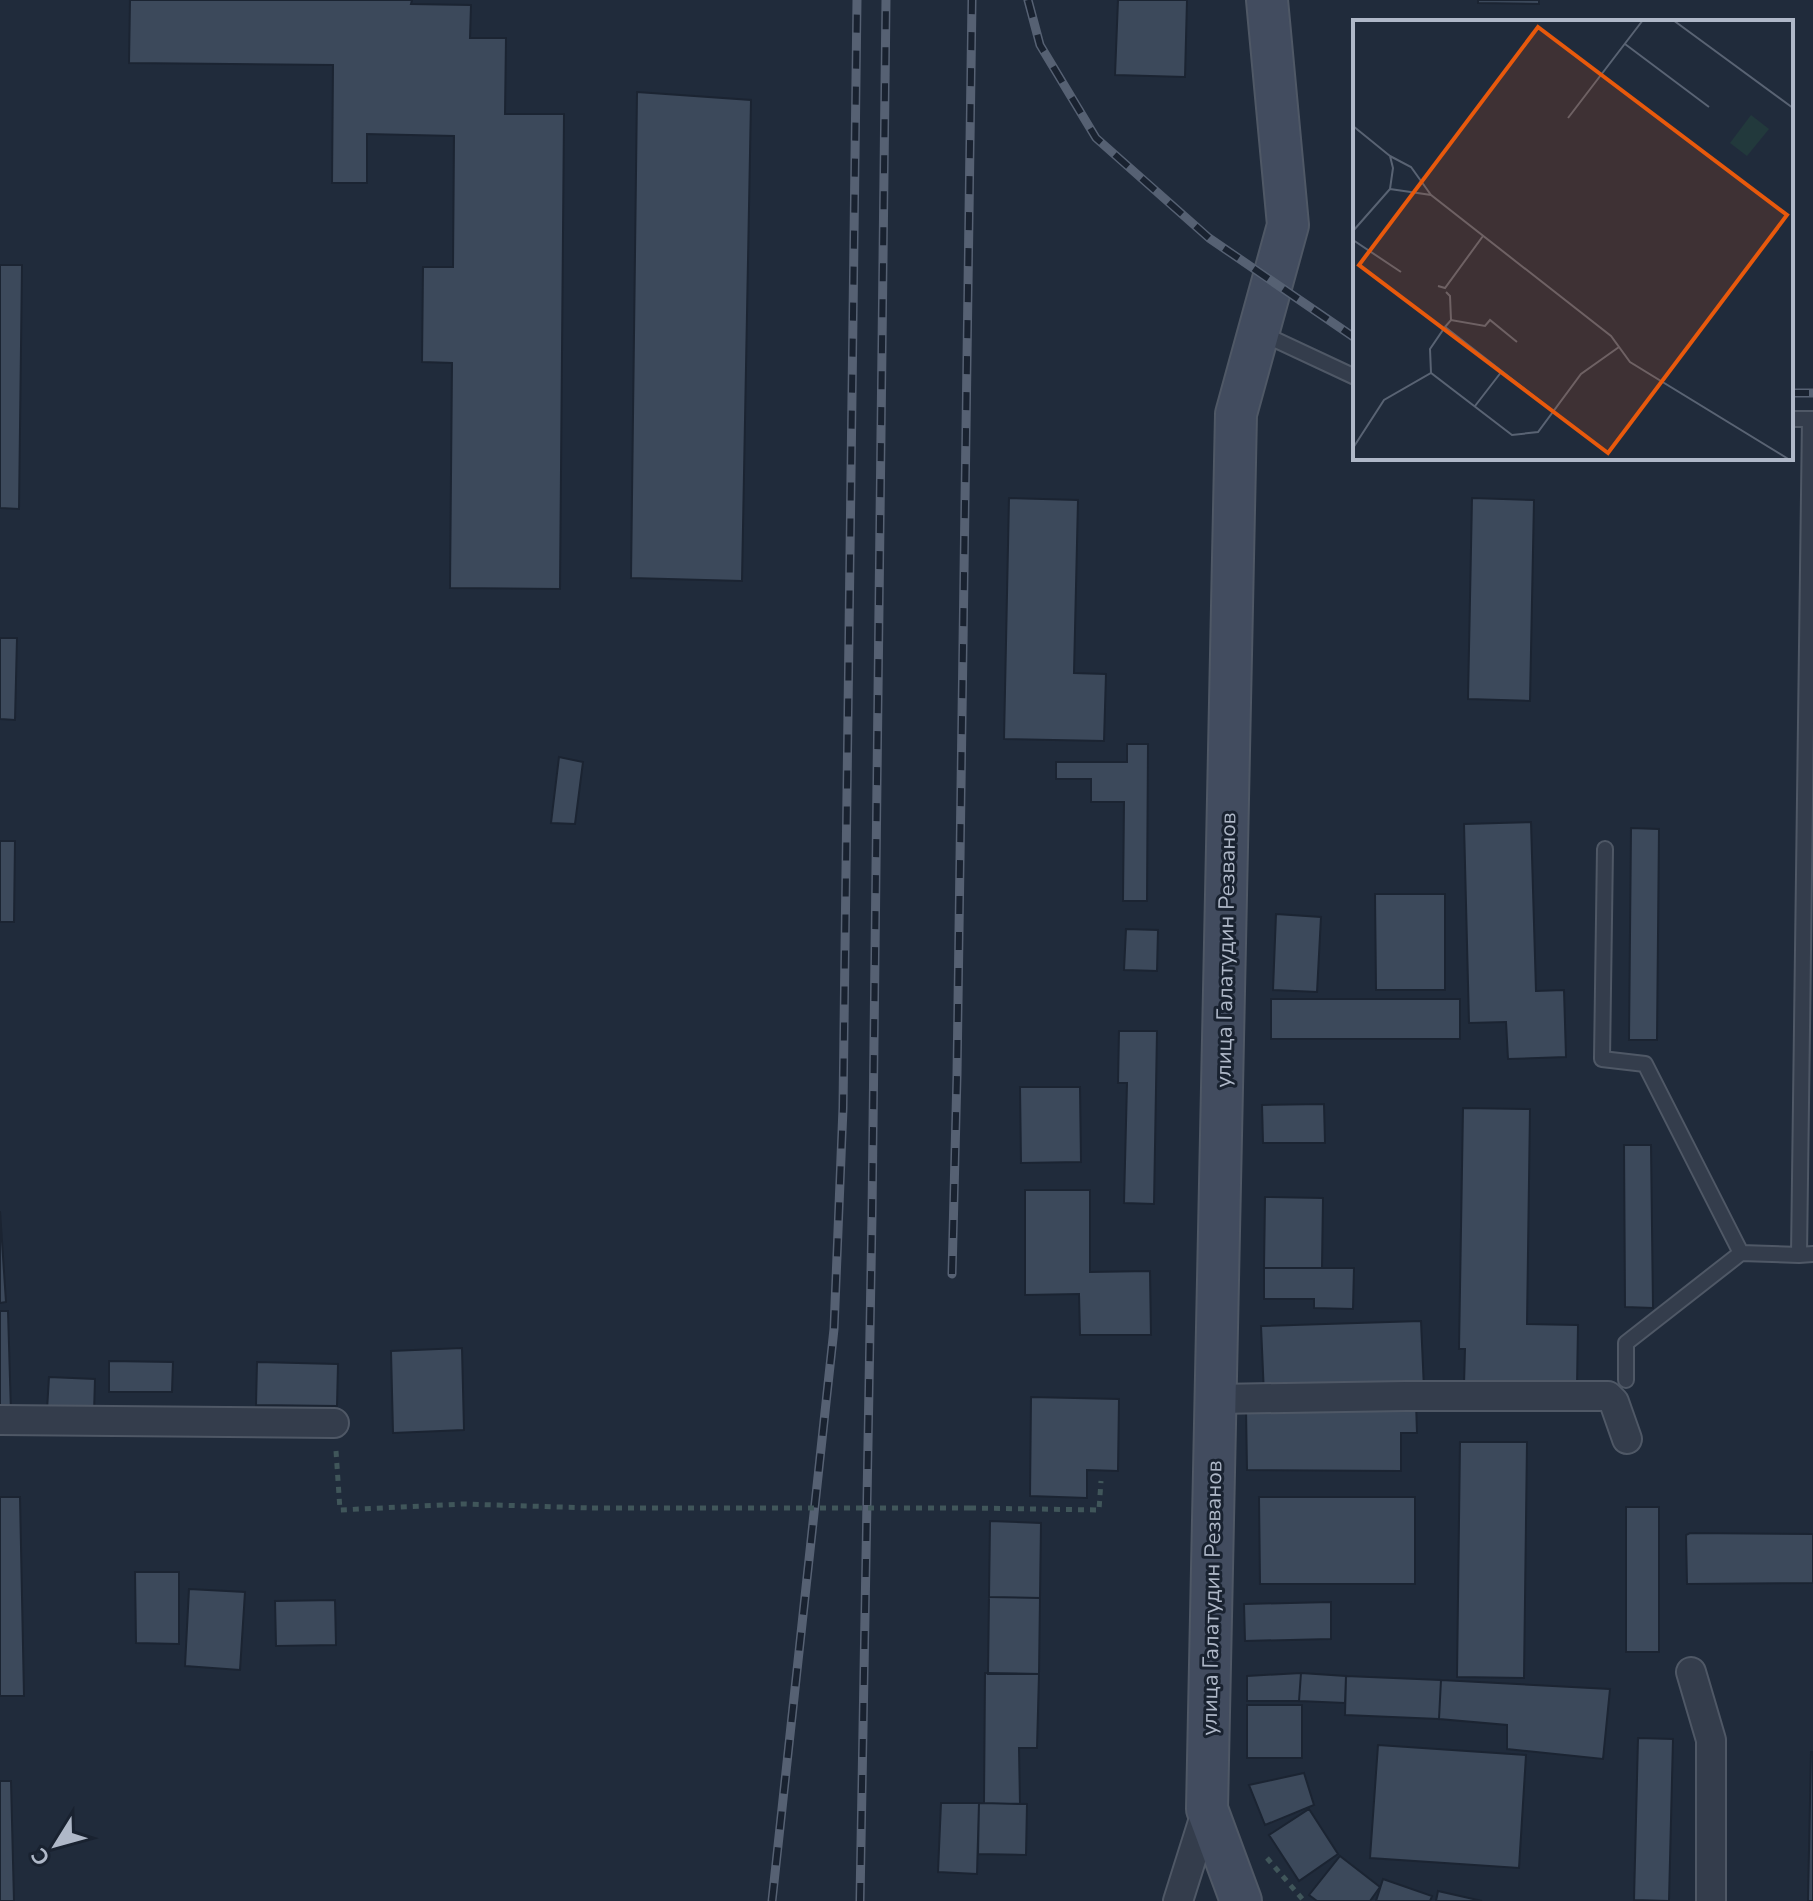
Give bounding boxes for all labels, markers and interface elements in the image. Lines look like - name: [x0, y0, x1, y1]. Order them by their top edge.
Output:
- inset map: [1353, 20, 1793, 460]
- street label: улица Галатудин Резванов: [1209, 812, 1243, 1088]
- street label: улица Галатудин Резванов: [1195, 1460, 1229, 1736]
- north arrow: [16, 1805, 96, 1885]
- text: С: [24, 1841, 57, 1871]

